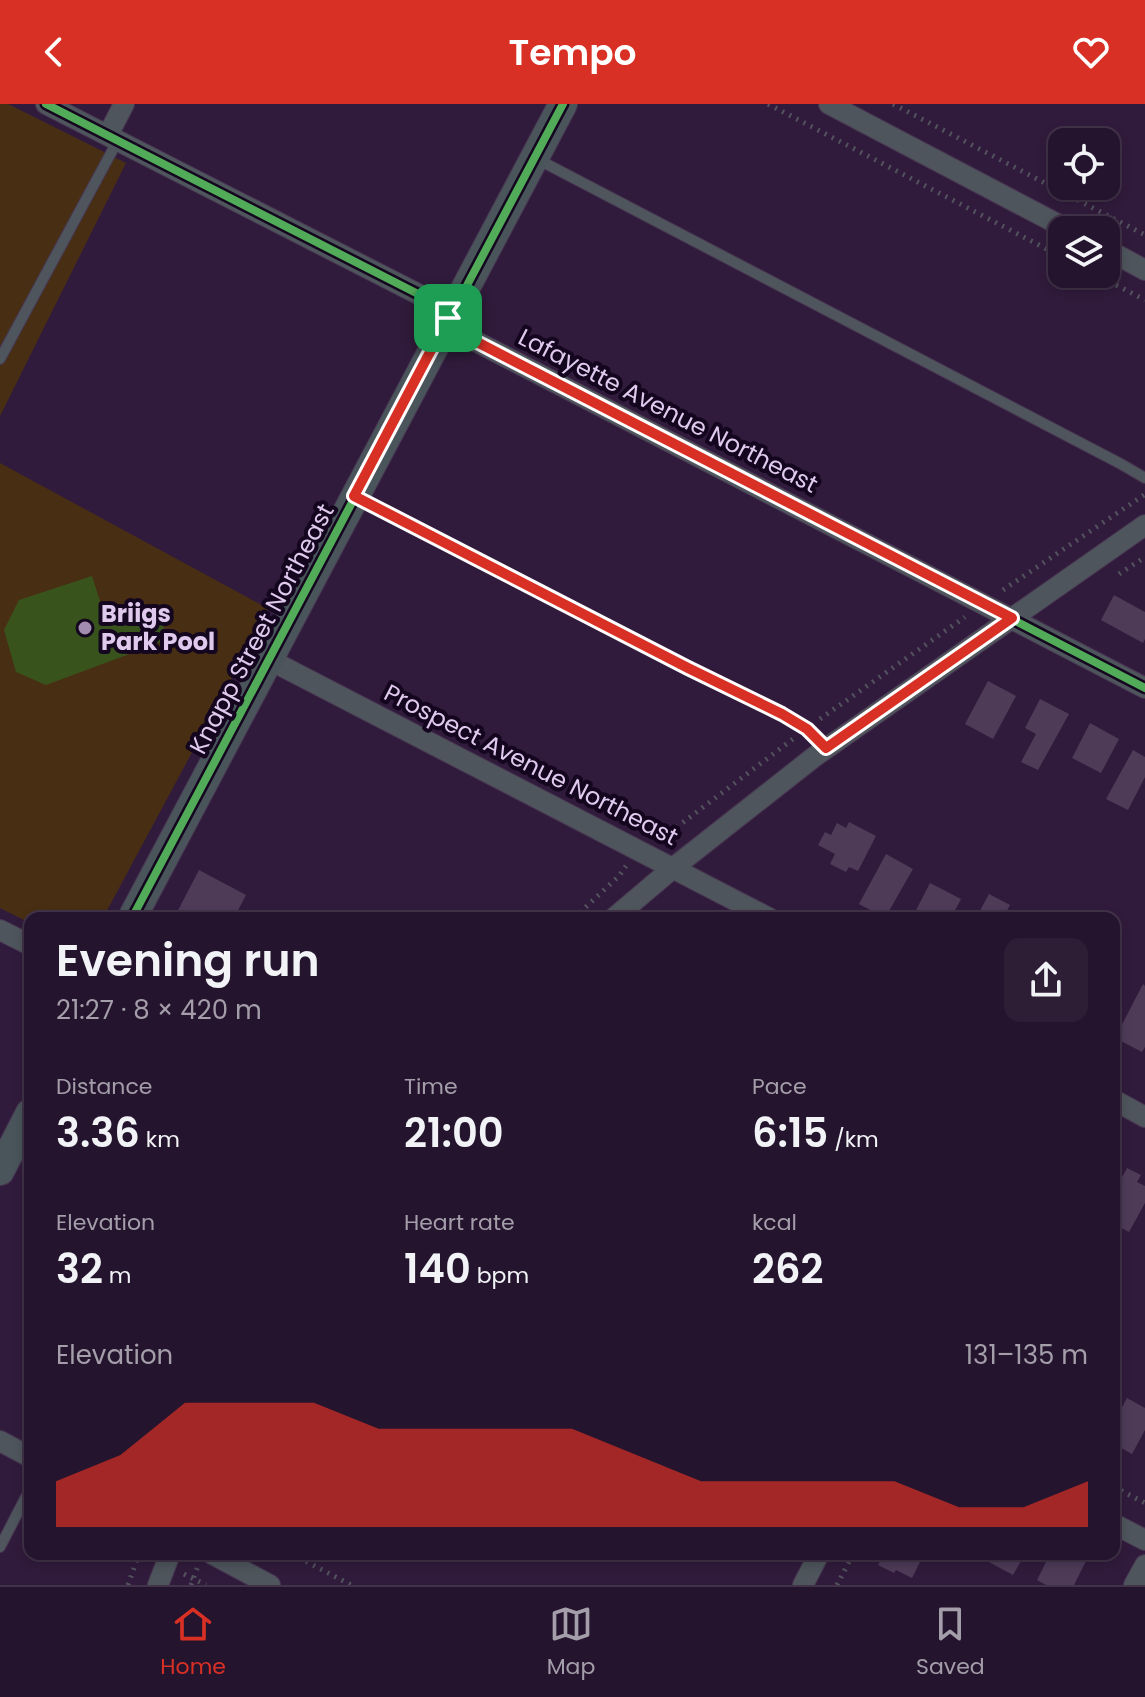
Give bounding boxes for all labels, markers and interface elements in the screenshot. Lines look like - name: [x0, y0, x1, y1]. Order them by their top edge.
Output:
- text: Tempo: [508, 27, 637, 78]
- icon: back: [32, 30, 76, 74]
- icon: heart: [1069, 30, 1113, 74]
- map controls: [1048, 128, 1120, 288]
- button: locate: [1048, 128, 1120, 200]
- button: layers: [1048, 216, 1120, 288]
- pin: [414, 284, 482, 352]
- icon: arrive: [426, 296, 470, 340]
- street label: Lafayette Avenue Northeast: [513, 320, 824, 501]
- street label: Knapp Street Northeast: [181, 498, 342, 760]
- place label: Briigs Park Pool: [101, 597, 215, 658]
- marker: Briigs Park Pool: [76, 619, 94, 637]
- street label: Prospect Avenue Northeast: [379, 676, 684, 853]
- text: Evening run: [56, 930, 320, 991]
- button: share: [1004, 938, 1088, 1022]
- text: 21:27 · 8 × 420 m: [56, 992, 262, 1028]
- text: Distance: [56, 1071, 152, 1102]
- text: Time: [404, 1071, 458, 1102]
- text: Pace: [752, 1071, 807, 1102]
- text: 3.36: [56, 1105, 140, 1161]
- text: 21:00: [404, 1105, 504, 1161]
- text: 6:15: [752, 1105, 828, 1161]
- text: km: [140, 1124, 180, 1155]
- text: /km: [828, 1124, 879, 1155]
- text: Elevation: [56, 1207, 155, 1238]
- text: Heart rate: [404, 1207, 515, 1238]
- text: kcal: [752, 1207, 797, 1238]
- text: 32: [56, 1241, 103, 1297]
- text: 140: [404, 1241, 471, 1297]
- text: 262: [752, 1241, 824, 1297]
- text: m: [103, 1260, 131, 1291]
- text: bpm: [471, 1260, 529, 1291]
- text: Elevation: [56, 1337, 173, 1373]
- text: 131–135 m: [965, 1337, 1088, 1373]
- tab: Home: [160, 1602, 226, 1683]
- tab: Map: [547, 1602, 595, 1683]
- tab: Saved: [916, 1602, 985, 1683]

